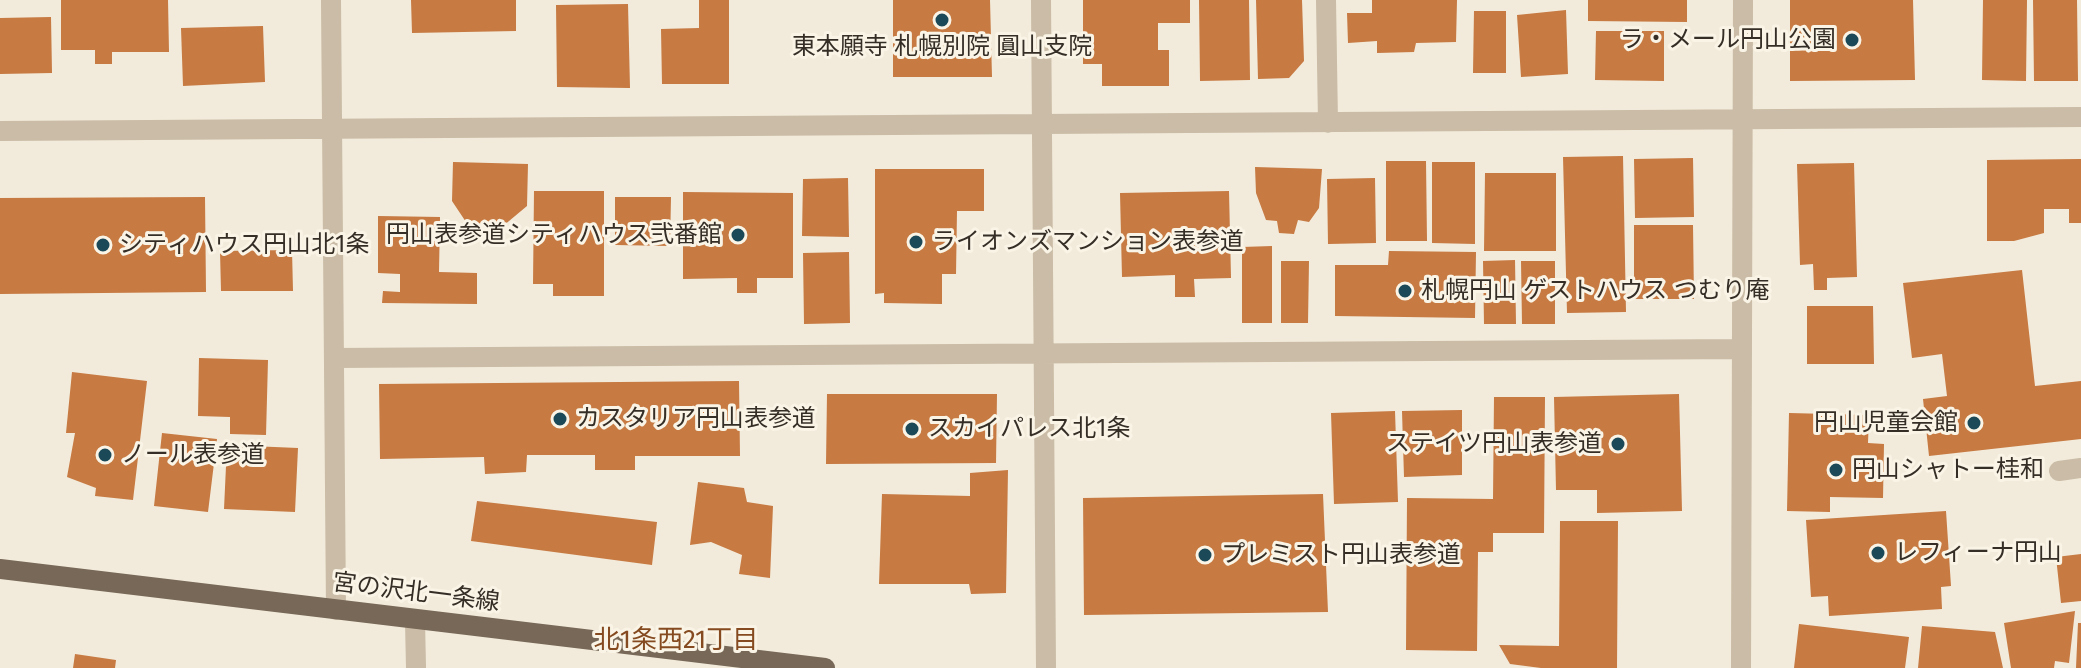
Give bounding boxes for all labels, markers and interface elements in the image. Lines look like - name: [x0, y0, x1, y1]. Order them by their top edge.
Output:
- marker: 東本願寺 札幌別院 圓山支院: [933, 11, 951, 29]
- place label: ラ・メール円山公園: [1620, 26, 1836, 54]
- marker: ラ・メール円山公園: [1843, 31, 1861, 49]
- place label: 東本願寺 札幌別院 圓山支院: [792, 33, 1092, 61]
- place label: 円山表参道シティハウス弐番館: [386, 221, 722, 249]
- marker: 円山表参道シティハウス弐番館: [729, 226, 747, 244]
- place label: ライオンズマンション表参道: [932, 228, 1244, 256]
- place label: シティハウス円山北1条: [119, 231, 369, 259]
- marker: ライオンズマンション表参道: [907, 233, 925, 251]
- marker: シティハウス円山北1条: [94, 236, 112, 254]
- place label: 札幌円山 ゲストハウス つむり庵: [1421, 277, 1770, 305]
- marker: 札幌円山 ゲストハウス つむり庵: [1396, 282, 1414, 300]
- place label: カスタリア円山表参道: [576, 405, 816, 433]
- place label: 円山児童会館: [1814, 409, 1958, 437]
- marker: カスタリア円山表参道: [551, 410, 569, 428]
- marker: 円山児童会館: [1965, 414, 1983, 432]
- place label: スカイパレス北1条: [928, 415, 1130, 443]
- marker: スカイパレス北1条: [903, 420, 921, 438]
- place label: ステイツ円山表参道: [1386, 430, 1602, 458]
- marker: ステイツ円山表参道: [1609, 435, 1627, 453]
- place label: ノール表参道: [121, 441, 265, 469]
- marker: ノール表参道: [96, 446, 114, 464]
- place label: 円山シャトー桂和: [1852, 456, 2044, 484]
- marker: 円山シャトー桂和: [1827, 461, 1845, 479]
- place label: レフィーナ円山: [1894, 539, 2062, 567]
- place label: プレミスト円山表参道: [1221, 541, 1461, 569]
- marker: レフィーナ円山: [1869, 544, 1887, 562]
- marker: プレミスト円山表参道: [1196, 546, 1214, 564]
- street label: 宮の沢北一条線: [331, 568, 501, 618]
- district label: 北1条西21丁目: [594, 625, 758, 657]

